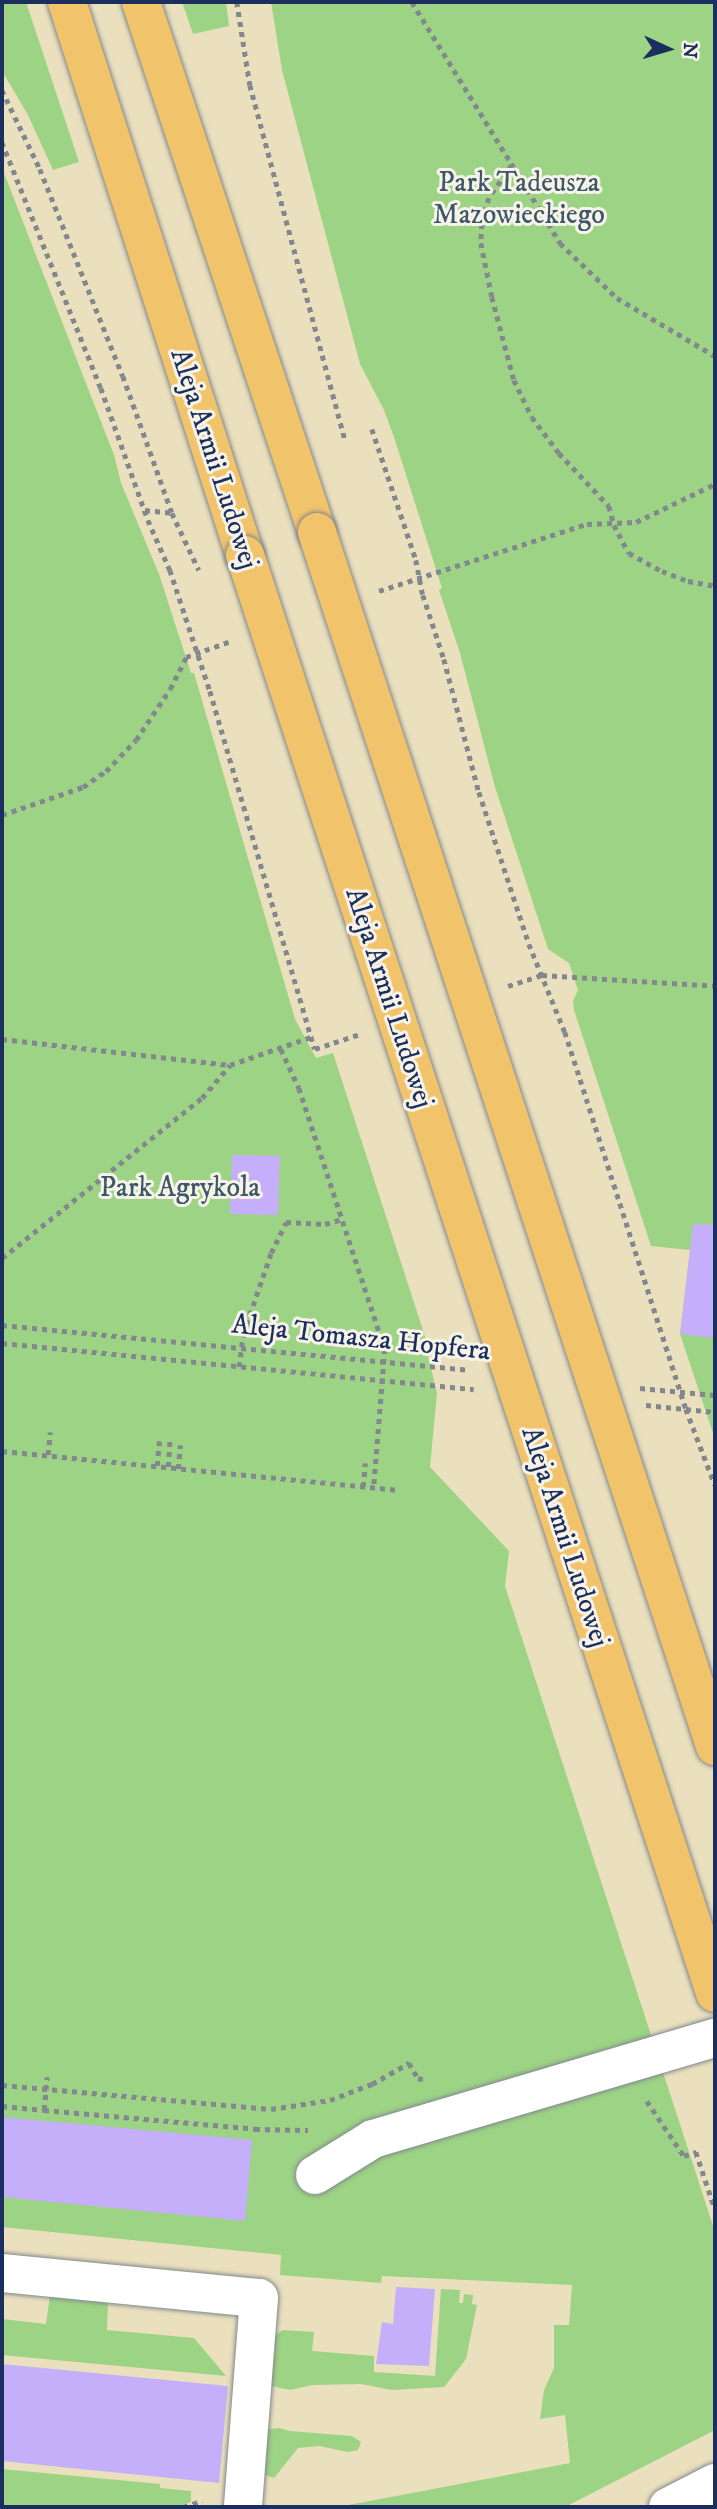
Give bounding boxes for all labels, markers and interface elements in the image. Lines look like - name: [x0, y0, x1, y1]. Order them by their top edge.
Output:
- north arrow: [633, 14, 703, 84]
- text: N: [677, 42, 701, 59]
- park label: Park Tadeusza Mazowieckiego: [433, 166, 605, 232]
- street label: Aleja Armii Ludowej: [163, 345, 265, 573]
- street label: Aleja Armii Ludowej: [338, 884, 440, 1112]
- park label: Park Agrykola: [100, 1171, 260, 1205]
- street label: Aleja Tomasza Hopfera: [230, 1308, 492, 1368]
- street label: Aleja Armii Ludowej: [514, 1423, 616, 1651]

